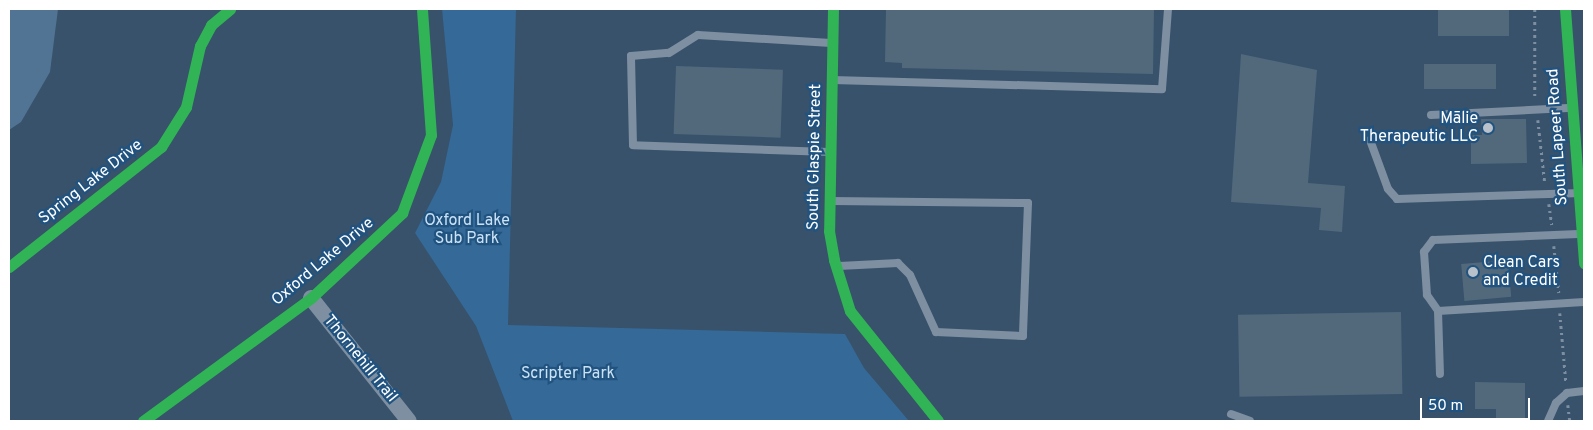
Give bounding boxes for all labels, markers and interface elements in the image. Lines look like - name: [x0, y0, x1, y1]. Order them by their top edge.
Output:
- street label: South Lapeer Road: [1544, 68, 1572, 206]
- street label: South Glaspie Street: [804, 84, 826, 230]
- place label: Mālie Therapeutic LLC: [1360, 109, 1478, 147]
- marker: Mālie Therapeutic LLC: [1482, 122, 1494, 134]
- street label: Spring Lake Drive: [35, 136, 147, 228]
- park label: Oxford Lake Sub Park: [424, 211, 510, 249]
- street label: Oxford Lake Drive: [268, 214, 378, 310]
- place label: Clean Cars and Credit: [1483, 253, 1560, 291]
- marker: Clean Cars and Credit: [1467, 266, 1479, 278]
- street label: Thornehill Trail: [319, 311, 401, 407]
- park label: Scripter Park: [521, 364, 615, 384]
- scale bar: [1423, 388, 1533, 420]
- text: 50 m: [1428, 397, 1463, 416]

